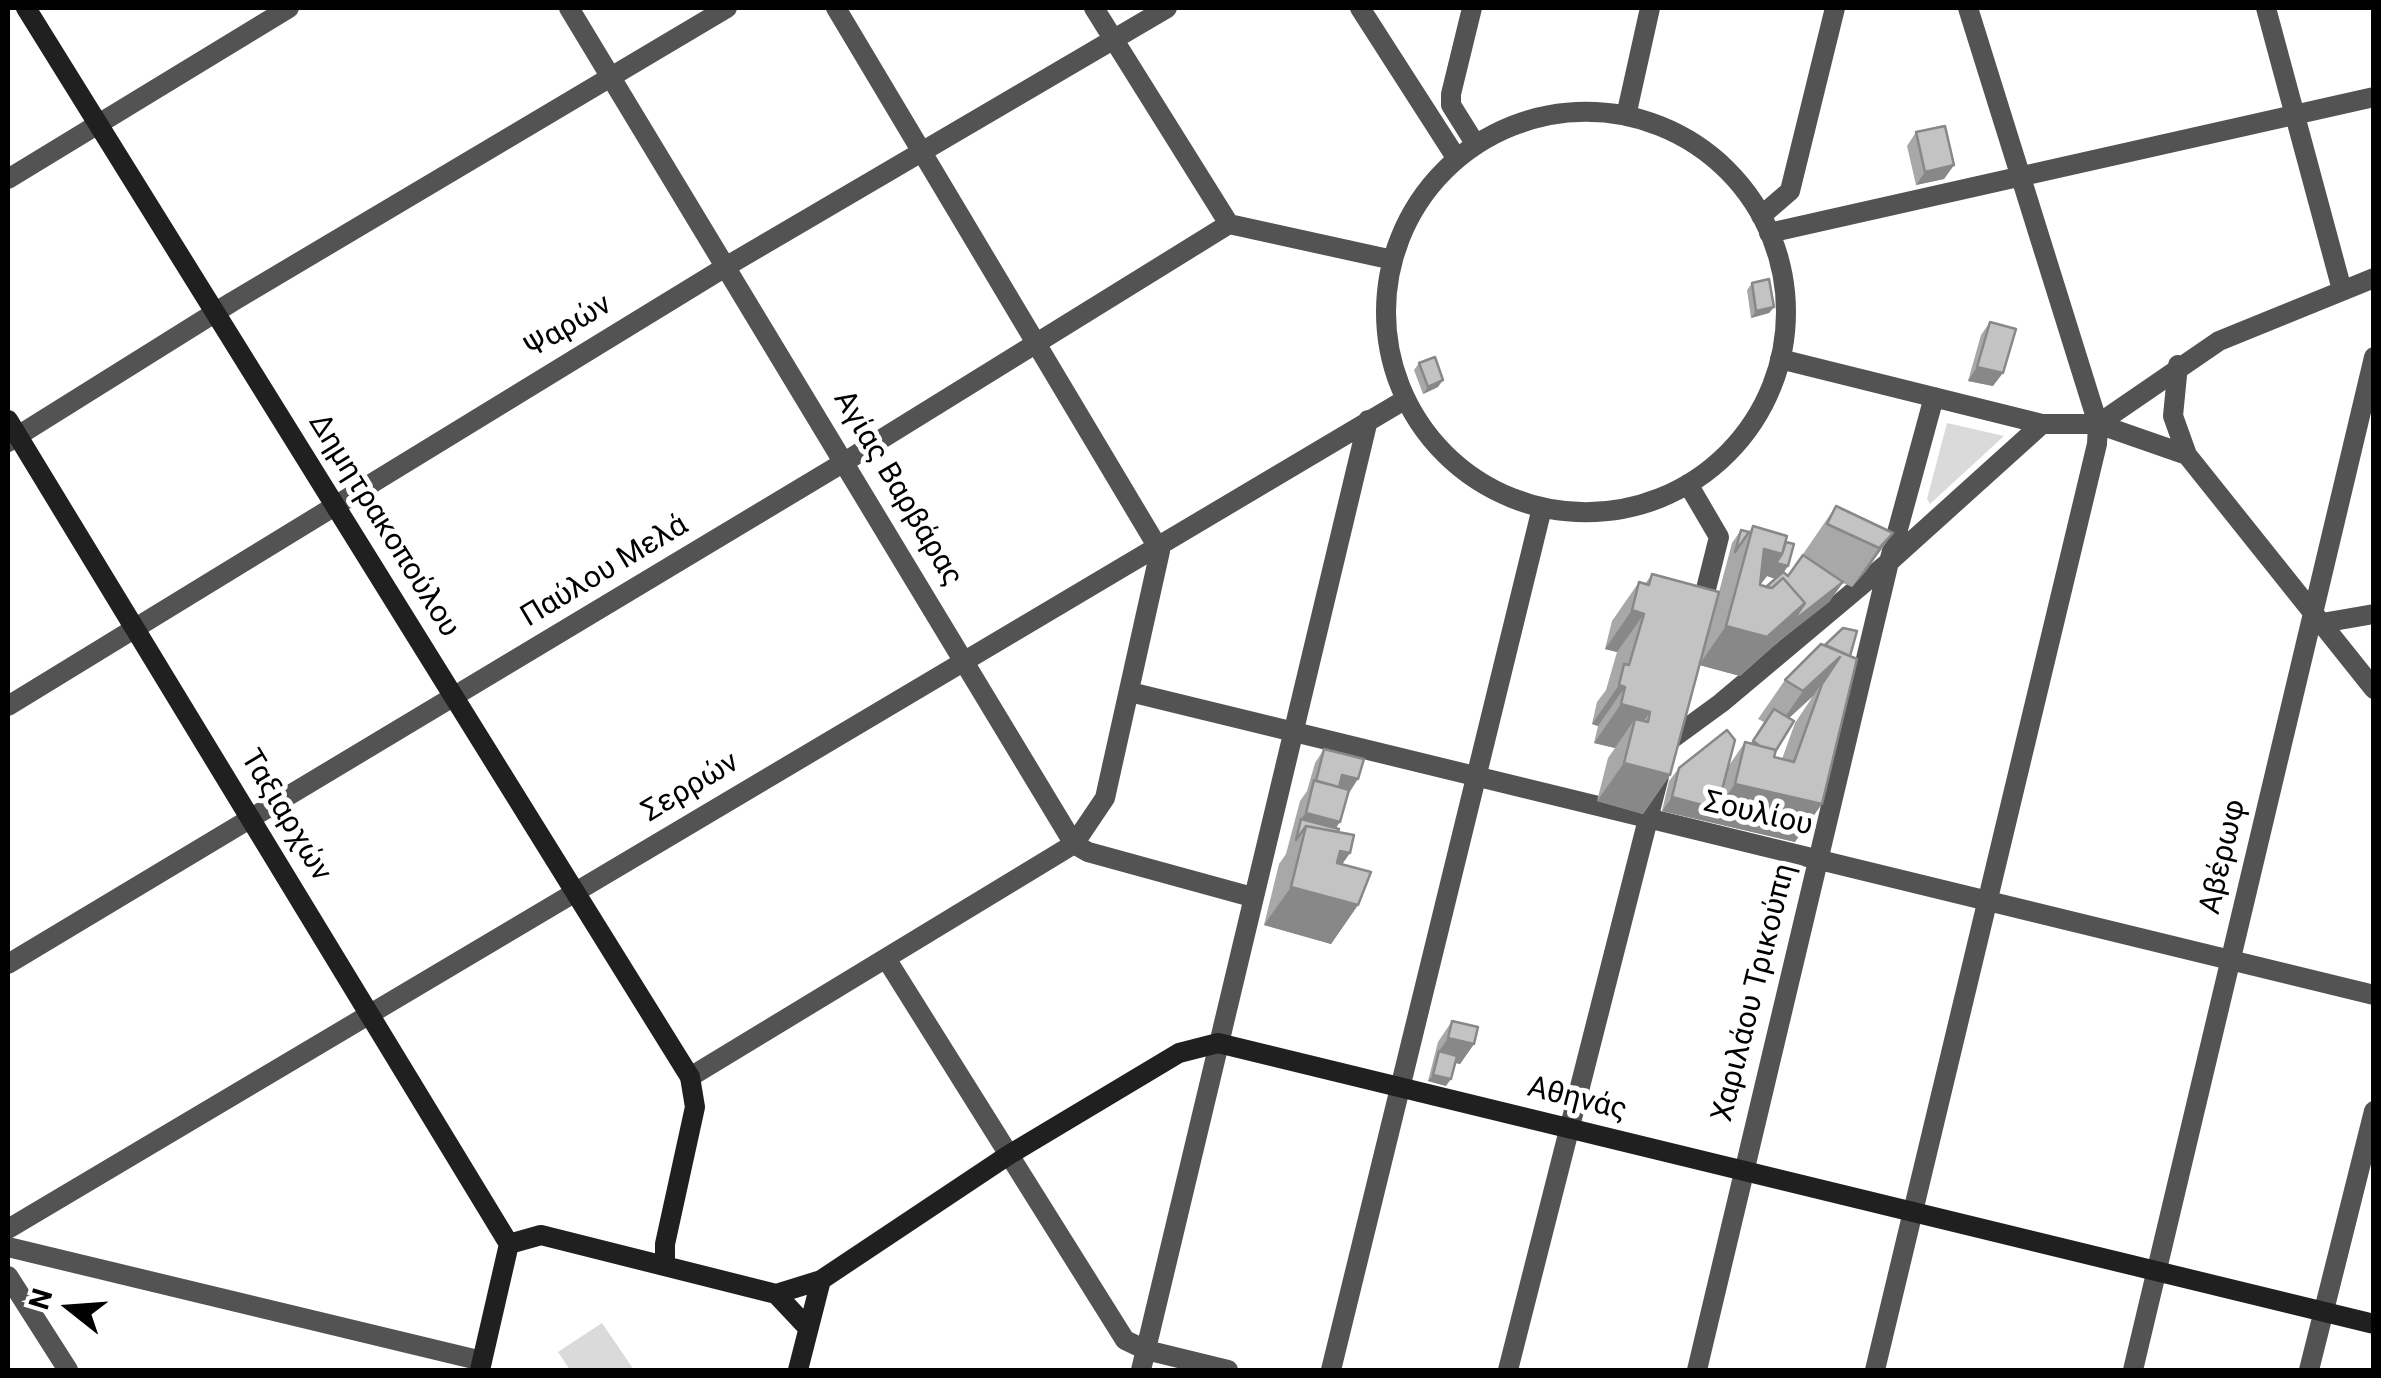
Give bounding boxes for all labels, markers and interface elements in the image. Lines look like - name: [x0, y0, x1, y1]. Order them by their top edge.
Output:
- street label: Ψαρών: [519, 287, 619, 367]
- street label: Αγίας Βαρβάρας: [824, 385, 970, 593]
- street label: Δημητρακοπούλου: [300, 407, 466, 645]
- street label: Παύλου Μελά: [515, 508, 695, 636]
- street label: Ταξιαρχών: [232, 744, 338, 888]
- street label: Σερρών: [636, 745, 746, 831]
- street label: Σουλίου: [1700, 785, 1816, 845]
- street label: Αβέρωφ: [2193, 796, 2255, 918]
- street label: Χαριλάου Τρικούπη: [1706, 860, 1804, 1126]
- street label: Αθηνάς: [1524, 1070, 1630, 1130]
- north arrow: [20, 1258, 120, 1358]
- text: N: [22, 1285, 59, 1313]

